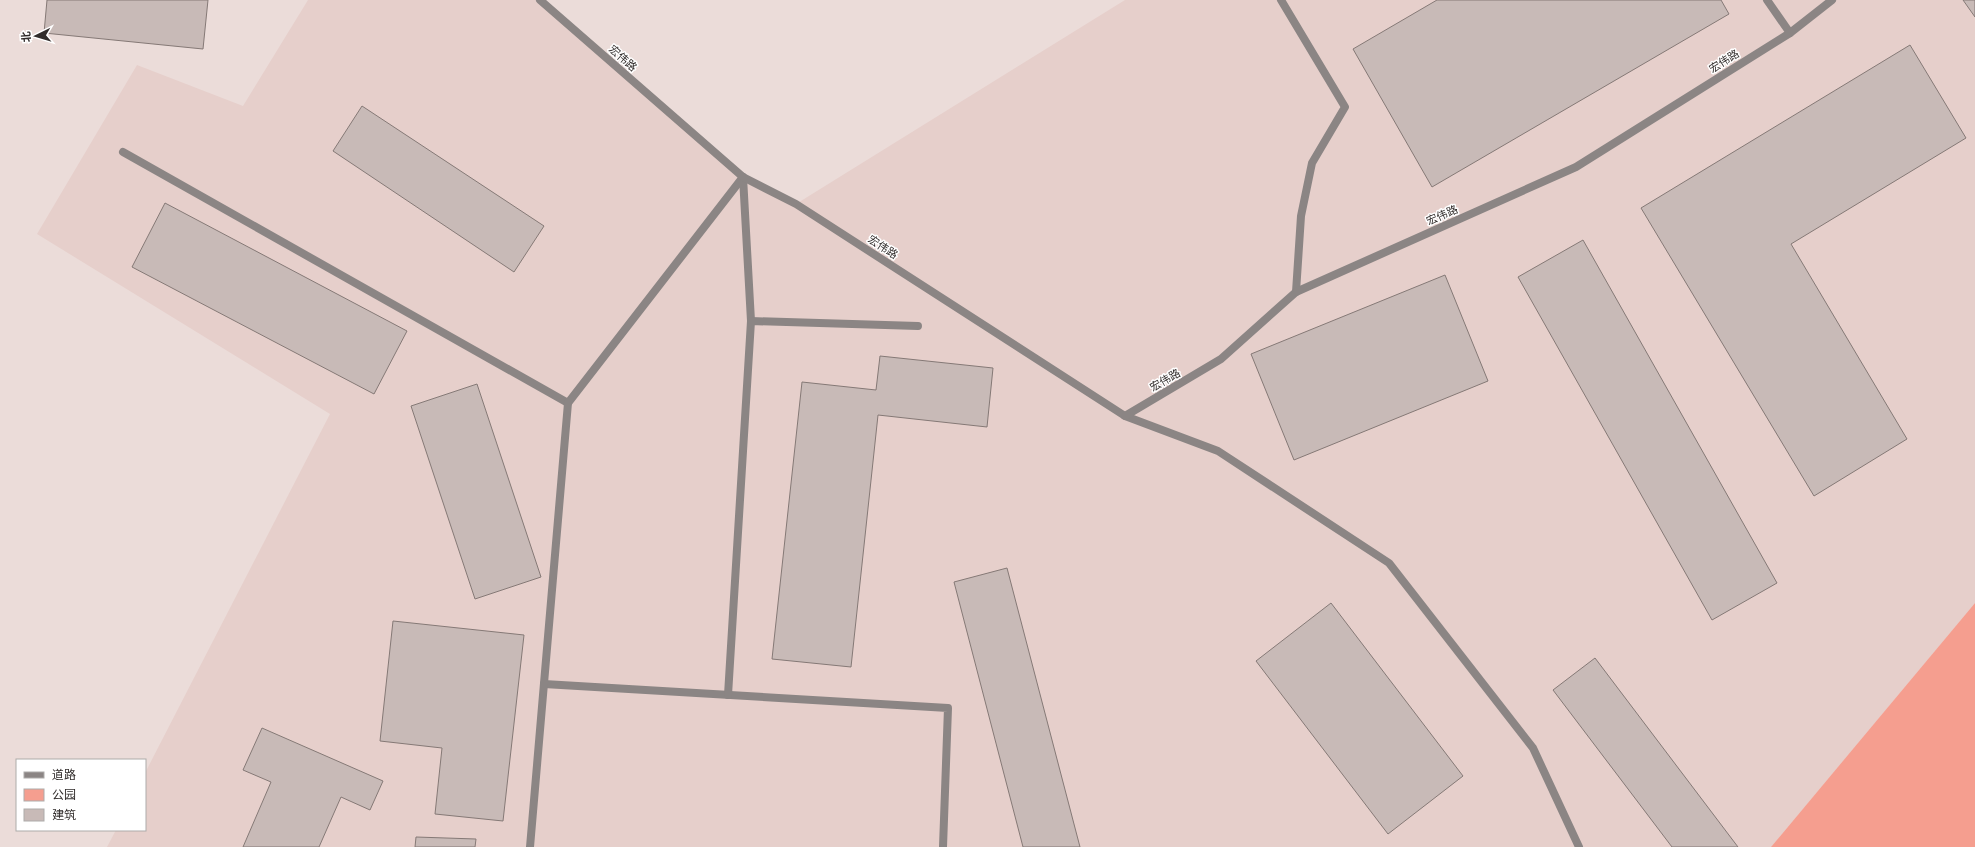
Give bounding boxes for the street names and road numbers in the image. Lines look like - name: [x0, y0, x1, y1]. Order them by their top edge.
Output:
- street label: 宏伟路: [605, 41, 641, 75]
- street label: 宏伟路: [1706, 45, 1742, 77]
- street label: 宏伟路: [1424, 201, 1460, 229]
- street label: 宏伟路: [865, 231, 901, 263]
- street label: 宏伟路: [1147, 365, 1183, 395]

